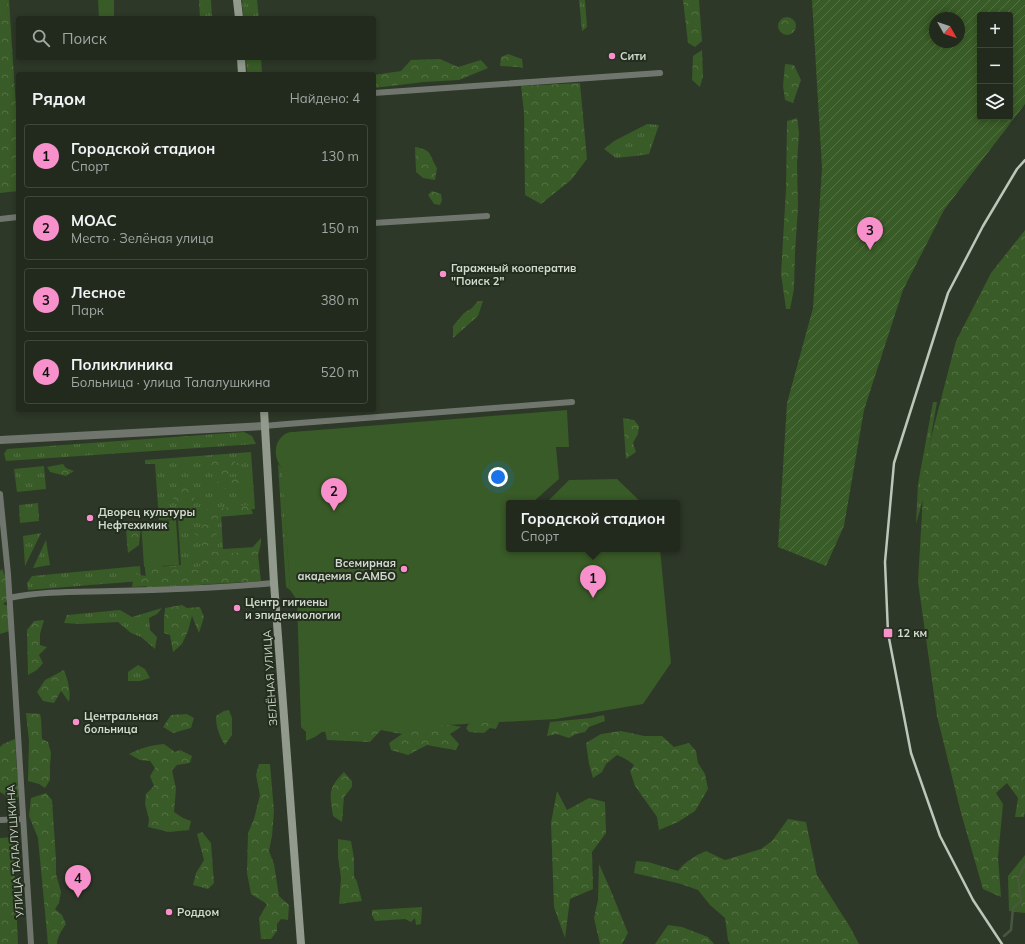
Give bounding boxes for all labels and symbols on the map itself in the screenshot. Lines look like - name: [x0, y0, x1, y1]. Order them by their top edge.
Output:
- north arrow: [929, 12, 965, 48]
- place label: Сити: [620, 49, 646, 63]
- marker: Сити: [607, 51, 617, 61]
- pin: 3: [857, 217, 883, 250]
- place label: Гаражный кооператив "Поиск 2": [451, 261, 576, 288]
- marker: Гаражный кооператив "Поиск 2": [438, 269, 448, 279]
- your location: [488, 467, 508, 487]
- pin: 2: [321, 478, 347, 511]
- place label: Дворец культуры Нефтехимик: [98, 505, 195, 532]
- marker: Дворец культуры Нефтехимик: [85, 513, 95, 523]
- place label: Всемирная академия САМБО: [297, 556, 396, 583]
- marker: Всемирная академия САМБО: [399, 564, 409, 574]
- pin: 1: [580, 565, 606, 598]
- place label: Центр гигиены и эпидемиологии: [245, 595, 340, 622]
- marker: Центр гигиены и эпидемиологии: [232, 603, 242, 613]
- place label: 12 км: [897, 626, 927, 640]
- marker: 12 км: [882, 627, 894, 639]
- street label: ЗЕЛЁНАЯ УЛИЦА: [260, 629, 280, 727]
- place label: Центральная больница: [84, 709, 158, 736]
- marker: Центральная больница: [71, 717, 81, 727]
- street label: УЛИЦА ТАЛАЛУШКИНА: [3, 784, 27, 919]
- pin: 4: [65, 865, 91, 898]
- place label: Роддом: [177, 905, 219, 919]
- marker: Роддом: [164, 907, 174, 917]

